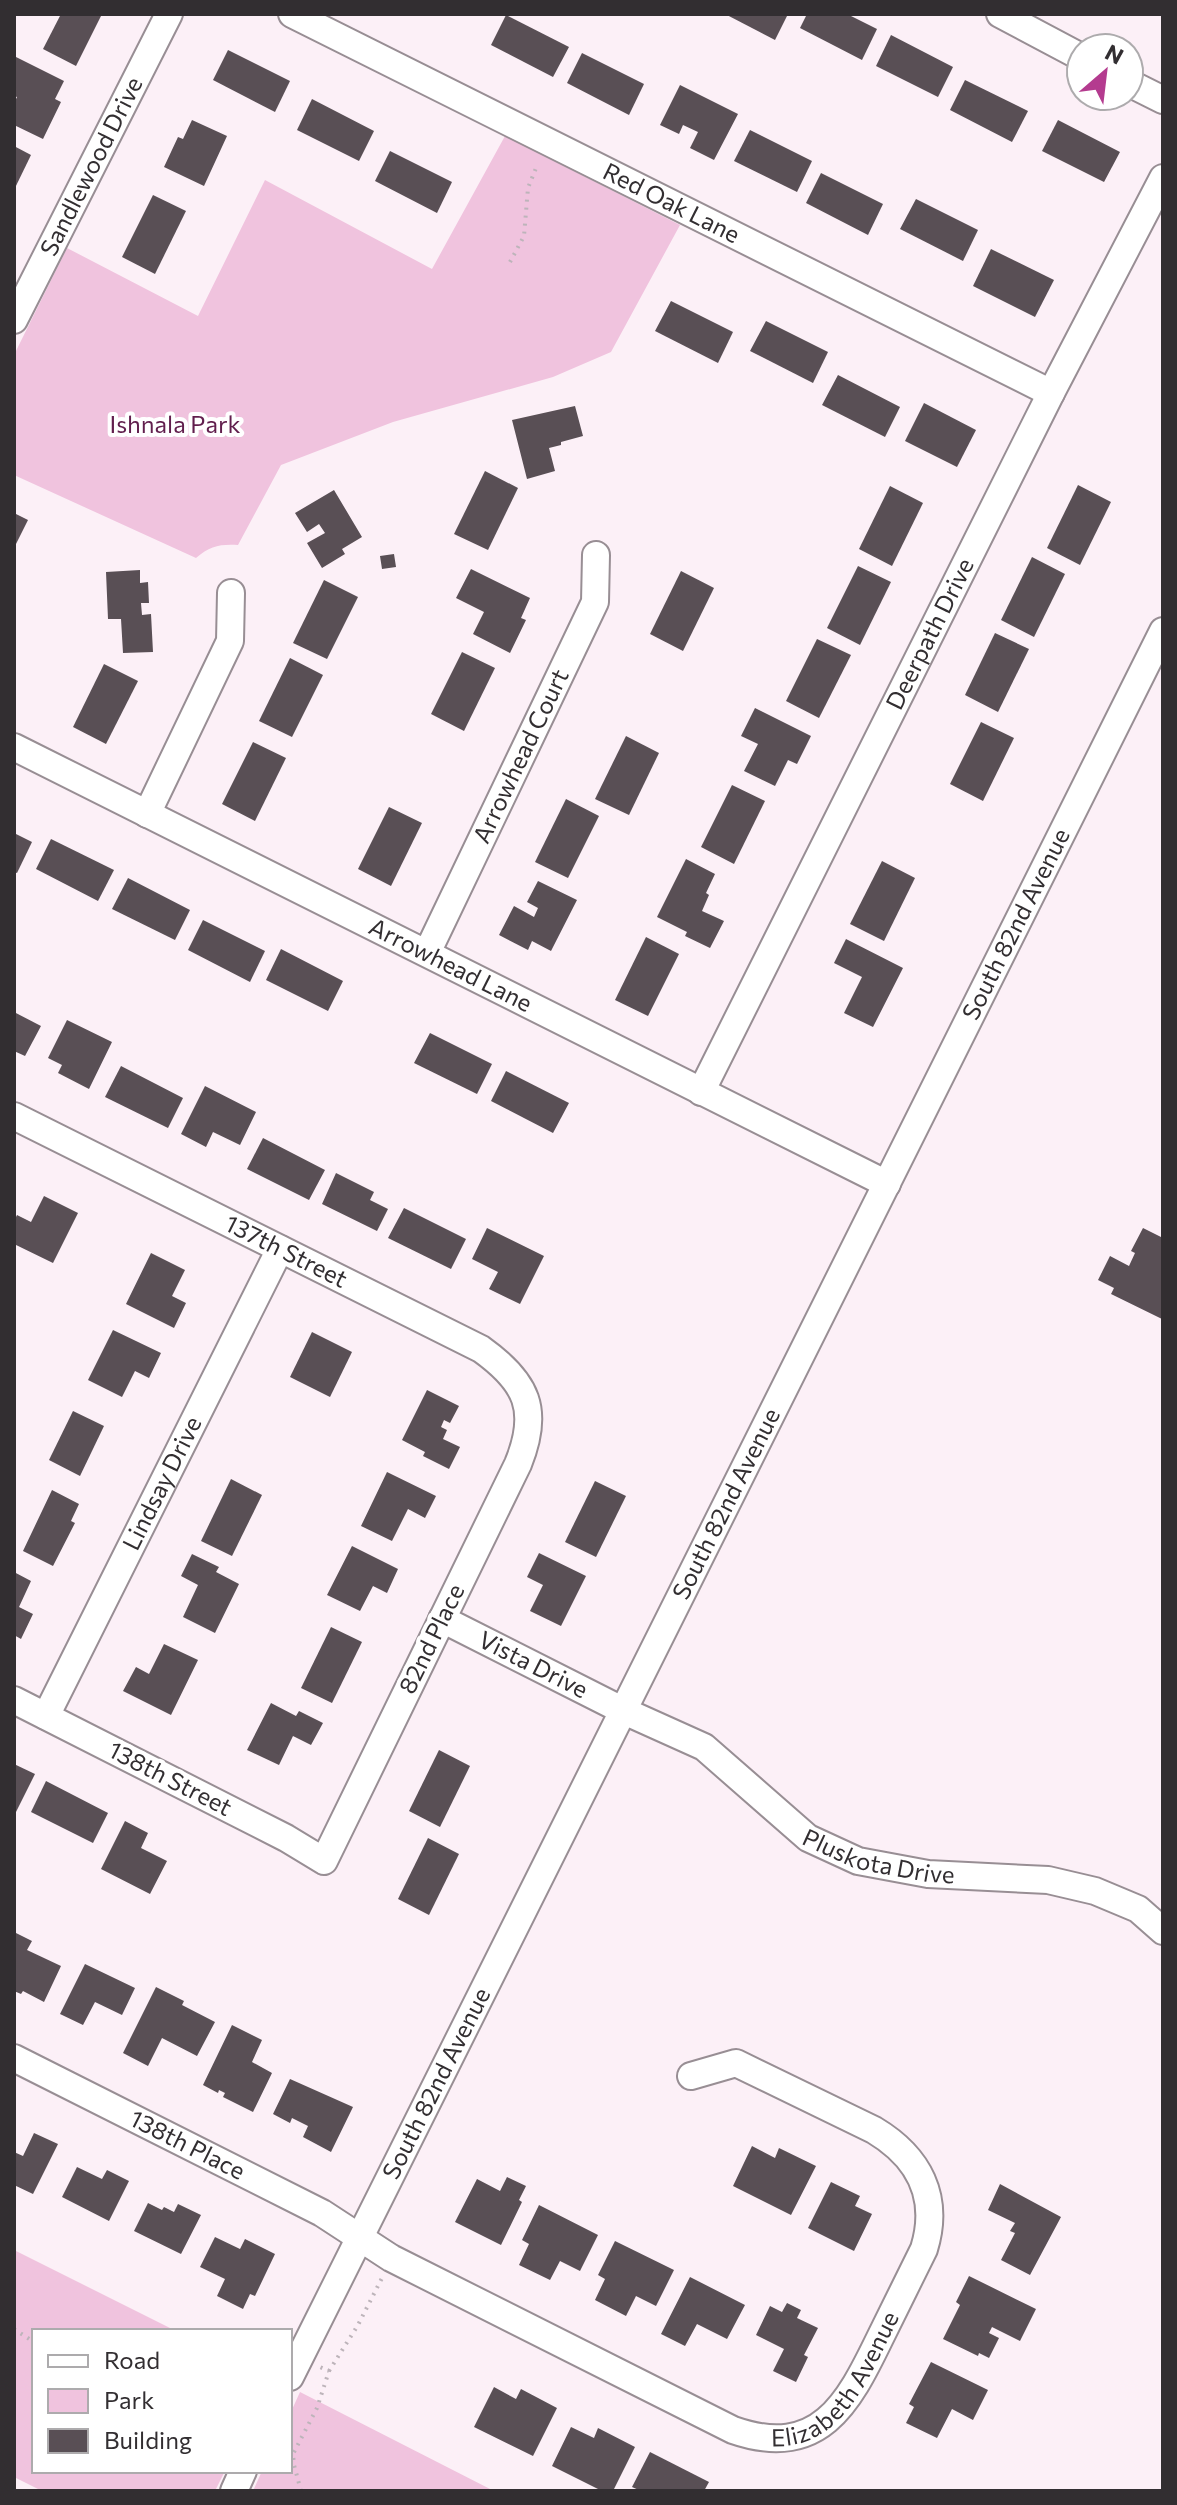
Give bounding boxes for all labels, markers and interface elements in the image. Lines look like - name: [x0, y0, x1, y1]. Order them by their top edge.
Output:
- north arrow: [1065, 32, 1145, 112]
- text: N: [1101, 38, 1128, 70]
- street label: Sandlewood Drive: [33, 72, 148, 260]
- street label: Red Oak Lane: [599, 156, 745, 248]
- park label: Ishnala Park: [109, 409, 241, 438]
- street label: Deerpath Drive: [879, 553, 979, 714]
- street label: Arrowhead Court: [466, 664, 574, 847]
- street label: South 82nd Avenue: [955, 823, 1075, 1024]
- street label: Arrowhead Lane: [365, 911, 537, 1017]
- street label: 137th Street: [221, 1208, 353, 1293]
- street label: South 82nd Avenue: [665, 1403, 785, 1604]
- street label: Lindsay Drive: [116, 1411, 207, 1555]
- street label: 82nd Place: [392, 1579, 470, 1698]
- street label: Vista Drive: [474, 1624, 593, 1703]
- street label: 138th Street: [104, 1734, 237, 1821]
- street label: Pluskota Drive: [799, 1822, 955, 1888]
- street label: South 82nd Avenue: [375, 1982, 495, 2183]
- street label: 138th Place: [126, 2103, 250, 2185]
- street label: Elizabeth Avenue: [771, 2306, 904, 2451]
- legend: [32, 2329, 292, 2473]
- text: Road: [104, 2345, 160, 2374]
- text: Park: [104, 2385, 154, 2414]
- text: Building: [104, 2425, 192, 2454]

